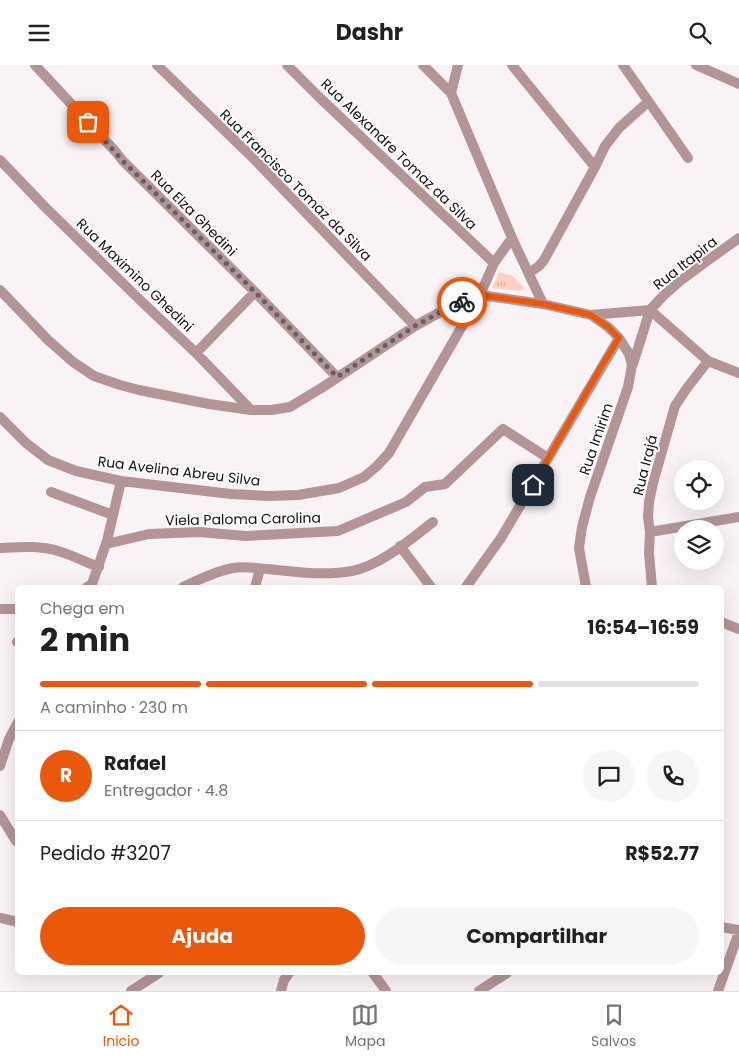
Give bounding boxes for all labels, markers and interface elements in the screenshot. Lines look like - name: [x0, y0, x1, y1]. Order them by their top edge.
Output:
- text: Dashr: [336, 17, 403, 48]
- icon: menu: [25, 19, 53, 47]
- icon: search: [686, 19, 714, 47]
- street label: Rua Alexandre Tomaz da Silva: [316, 74, 482, 234]
- pin: [67, 101, 109, 143]
- street label: Rua Francisco Tomaz da Silva: [216, 105, 376, 265]
- icon: bag: [74, 108, 102, 136]
- street label: Rua Elza Ghedini: [146, 165, 242, 261]
- street label: Rua Maximino Ghedini: [72, 214, 198, 336]
- street label: Rua Itapira: [649, 232, 721, 294]
- courier: [437, 277, 487, 327]
- icon: bike: [448, 288, 476, 316]
- street label: Rua Imirim: [574, 400, 618, 478]
- street label: Rua Irajá: [628, 433, 662, 497]
- street label: Rua Avelina Abreu Silva: [97, 451, 261, 491]
- map controls: [674, 460, 724, 570]
- button: locate: [674, 460, 724, 510]
- pin: [512, 464, 554, 506]
- icon: home: [519, 471, 547, 499]
- street label: Viela Paloma Carolina: [165, 508, 321, 530]
- button: layers: [674, 520, 724, 570]
- text: Chega em: [40, 597, 125, 620]
- text: 16:54–16:59: [587, 614, 699, 641]
- text: 2 min: [40, 617, 130, 662]
- text: A caminho · 230 m: [40, 696, 188, 719]
- text: Rafael: [104, 750, 166, 777]
- button: chat: [583, 750, 635, 802]
- button: phone: [647, 750, 699, 802]
- text: R: [60, 762, 72, 789]
- text: Entregador · 4.8: [104, 779, 228, 802]
- text: Pedido #3207: [40, 840, 171, 867]
- text: R$52.77: [625, 840, 699, 867]
- button: Ajuda: [40, 907, 365, 965]
- button: Compartilhar: [375, 907, 699, 965]
- tab: Início: [103, 1001, 140, 1052]
- tab: Mapa: [345, 1001, 385, 1052]
- tab: Salvos: [591, 1001, 636, 1052]

